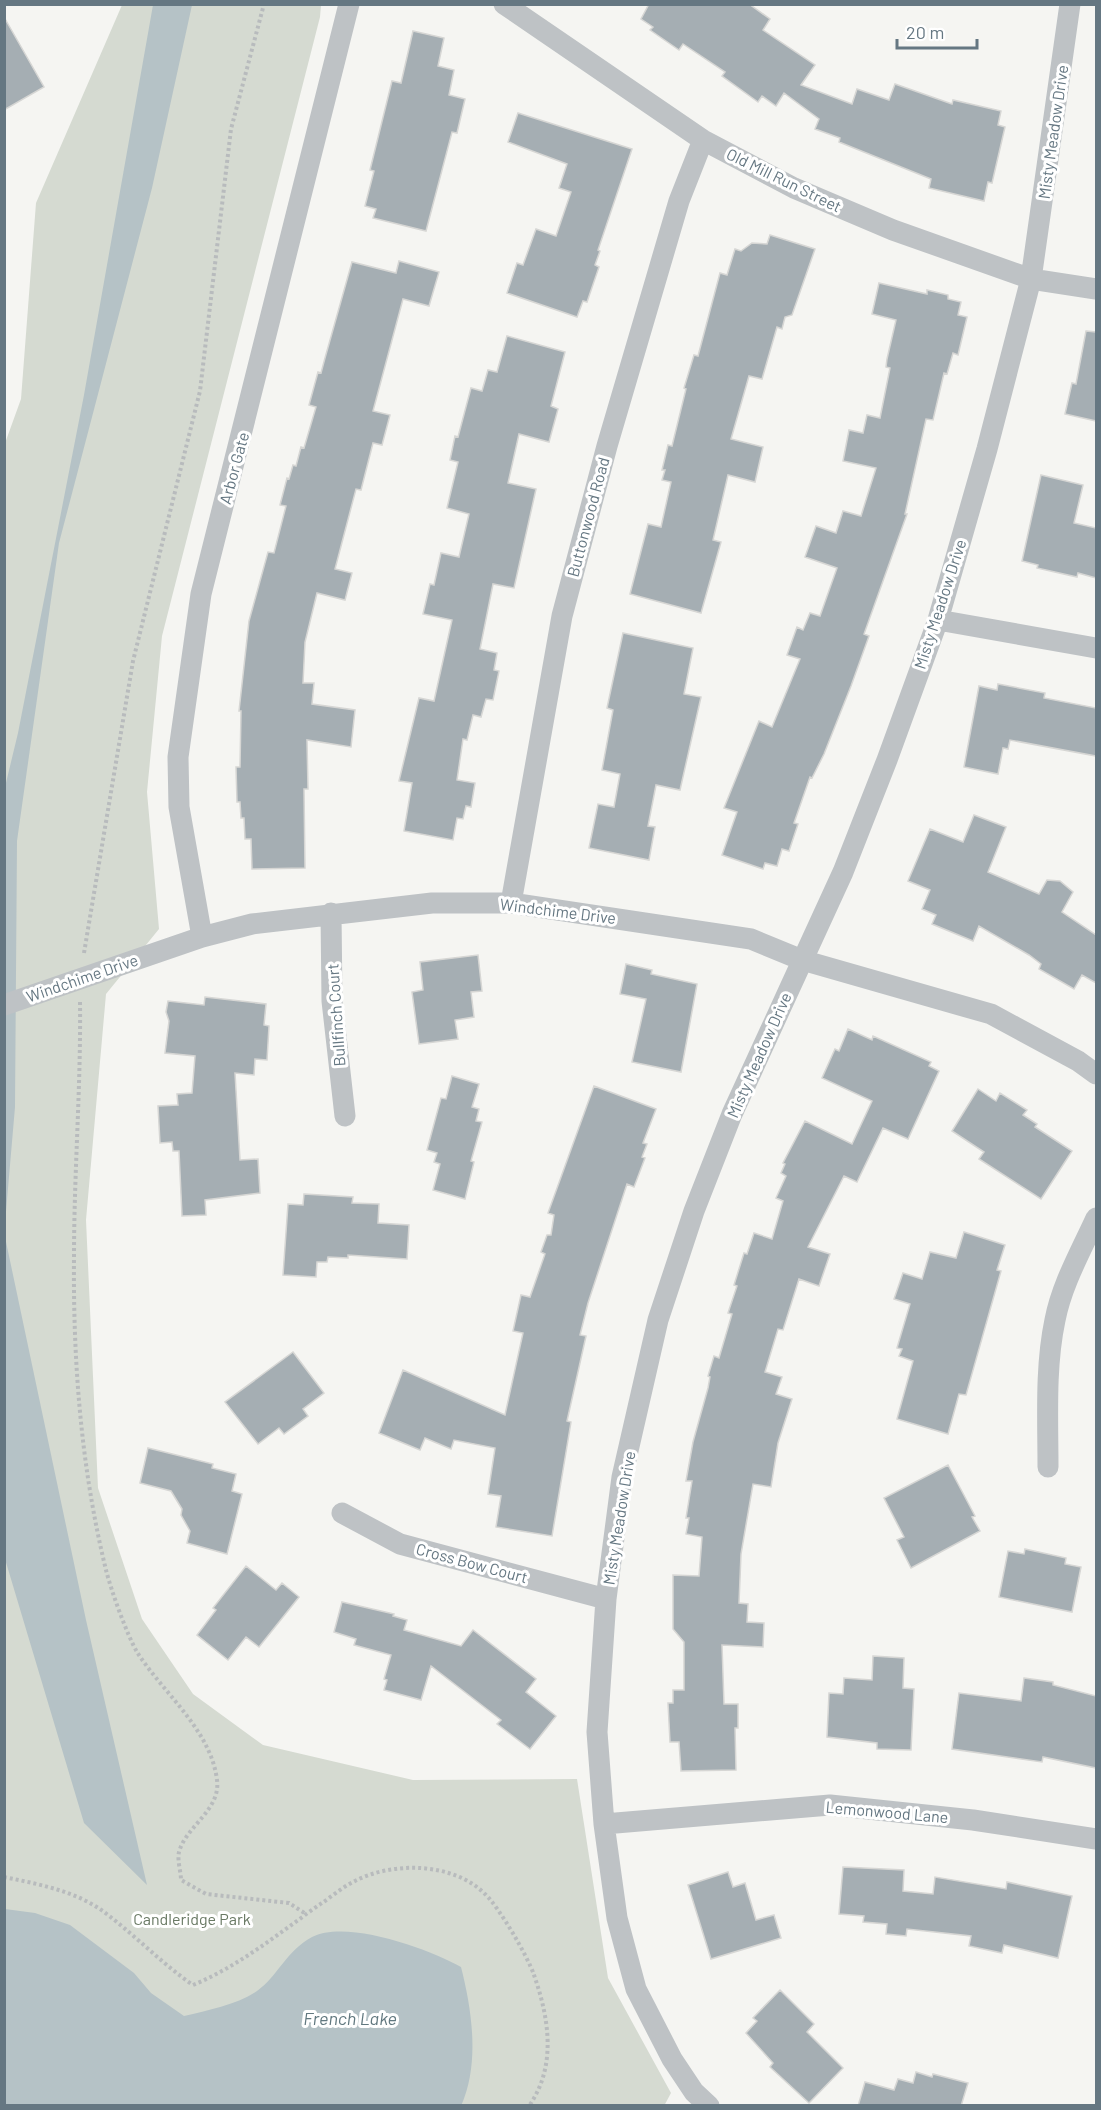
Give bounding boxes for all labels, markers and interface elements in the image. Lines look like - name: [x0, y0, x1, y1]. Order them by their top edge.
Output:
- scale bar: [897, 12, 976, 50]
- text: 20 m: [906, 21, 944, 43]
- street label: Misty Meadow Drive: [1034, 64, 1071, 200]
- street label: Old Mill Run Street: [724, 143, 845, 216]
- street label: Arbor Gate: [215, 430, 252, 506]
- street label: Buttonwood Road: [562, 455, 613, 579]
- street label: Misty Meadow Drive: [910, 537, 969, 671]
- street label: Windchime Drive: [499, 894, 617, 927]
- street label: Windchime Drive: [23, 950, 140, 1006]
- street label: Bullfinch Court: [322, 963, 349, 1067]
- street label: Misty Meadow Drive: [722, 989, 795, 1120]
- street label: Misty Meadow Drive: [599, 1450, 638, 1586]
- street label: Cross Bow Court: [414, 1539, 530, 1587]
- street label: Lemonwood Lane: [825, 1797, 949, 1826]
- park label: Candleridge Park: [133, 1909, 251, 1928]
- water label: French Lake: [303, 2007, 397, 2029]

